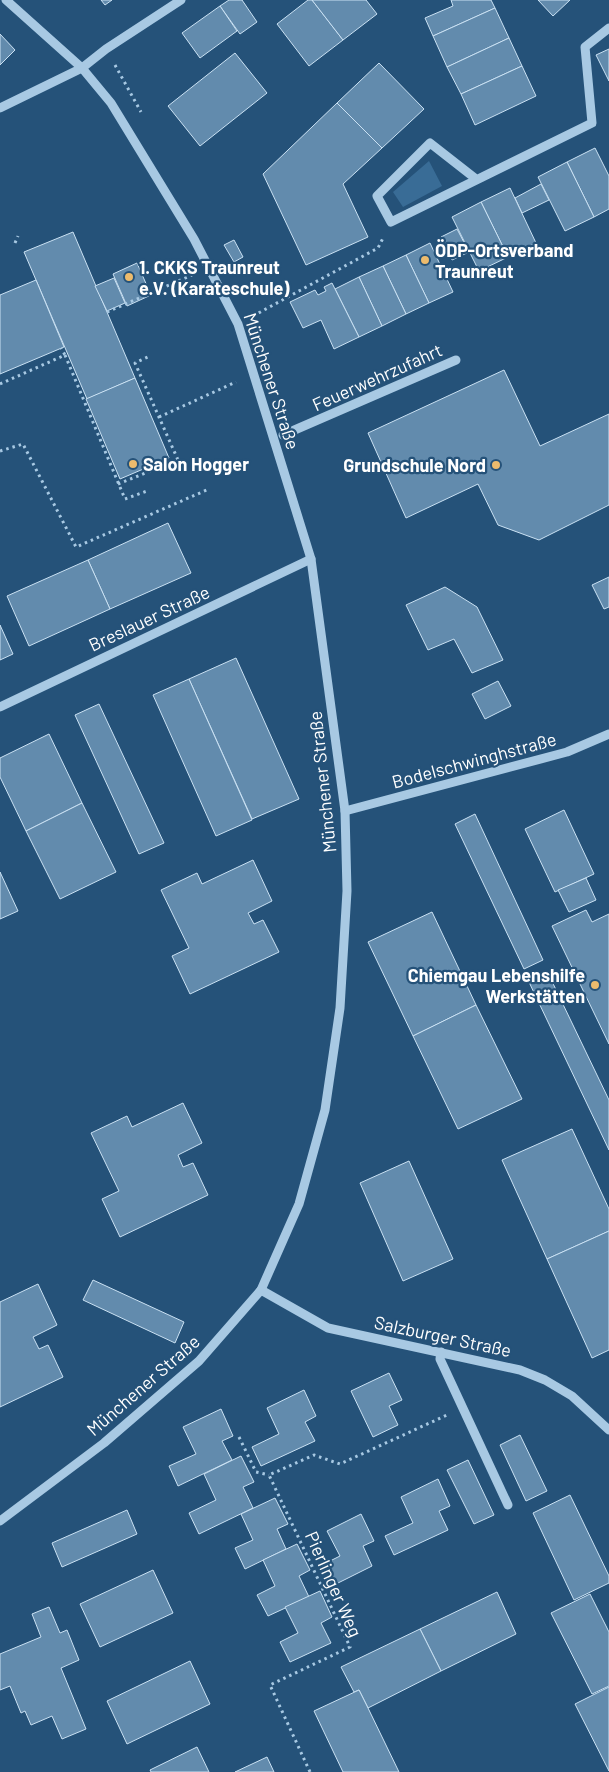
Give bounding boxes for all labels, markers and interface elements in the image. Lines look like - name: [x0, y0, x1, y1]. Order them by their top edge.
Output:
- place label: ÖDP-Ortsverband Traunreut: [435, 239, 573, 282]
- marker: ÖDP-Ortsverband Traunreut: [419, 254, 431, 266]
- place label: 1. CKKS Traunreut e.V. (Karateschule): [139, 256, 290, 299]
- marker: 1. CKKS Traunreut e.V. (Karateschule): [123, 271, 135, 283]
- street label: Münchener Straße: [240, 310, 304, 452]
- street label: Feuerwehrzufahrt: [309, 338, 445, 416]
- place label: Salon Hogger: [143, 453, 249, 475]
- place label: Grundschule Nord: [343, 454, 486, 476]
- marker: Salon Hogger: [127, 458, 139, 470]
- marker: Grundschule Nord: [490, 459, 502, 471]
- street label: Breslauer Straße: [85, 580, 213, 656]
- street label: Münchener Straße: [304, 710, 340, 854]
- street label: Bodelschwinghstraße: [389, 727, 559, 793]
- place label: Chiemgau Lebenshilfe Werkstätten: [408, 964, 585, 1007]
- marker: Chiemgau Lebenshilfe Werkstätten: [589, 979, 601, 991]
- street label: Salzburger Straße: [373, 1311, 513, 1361]
- street label: Münchener Straße: [82, 1330, 204, 1440]
- street label: Pierlinger Weg: [301, 1528, 367, 1640]

